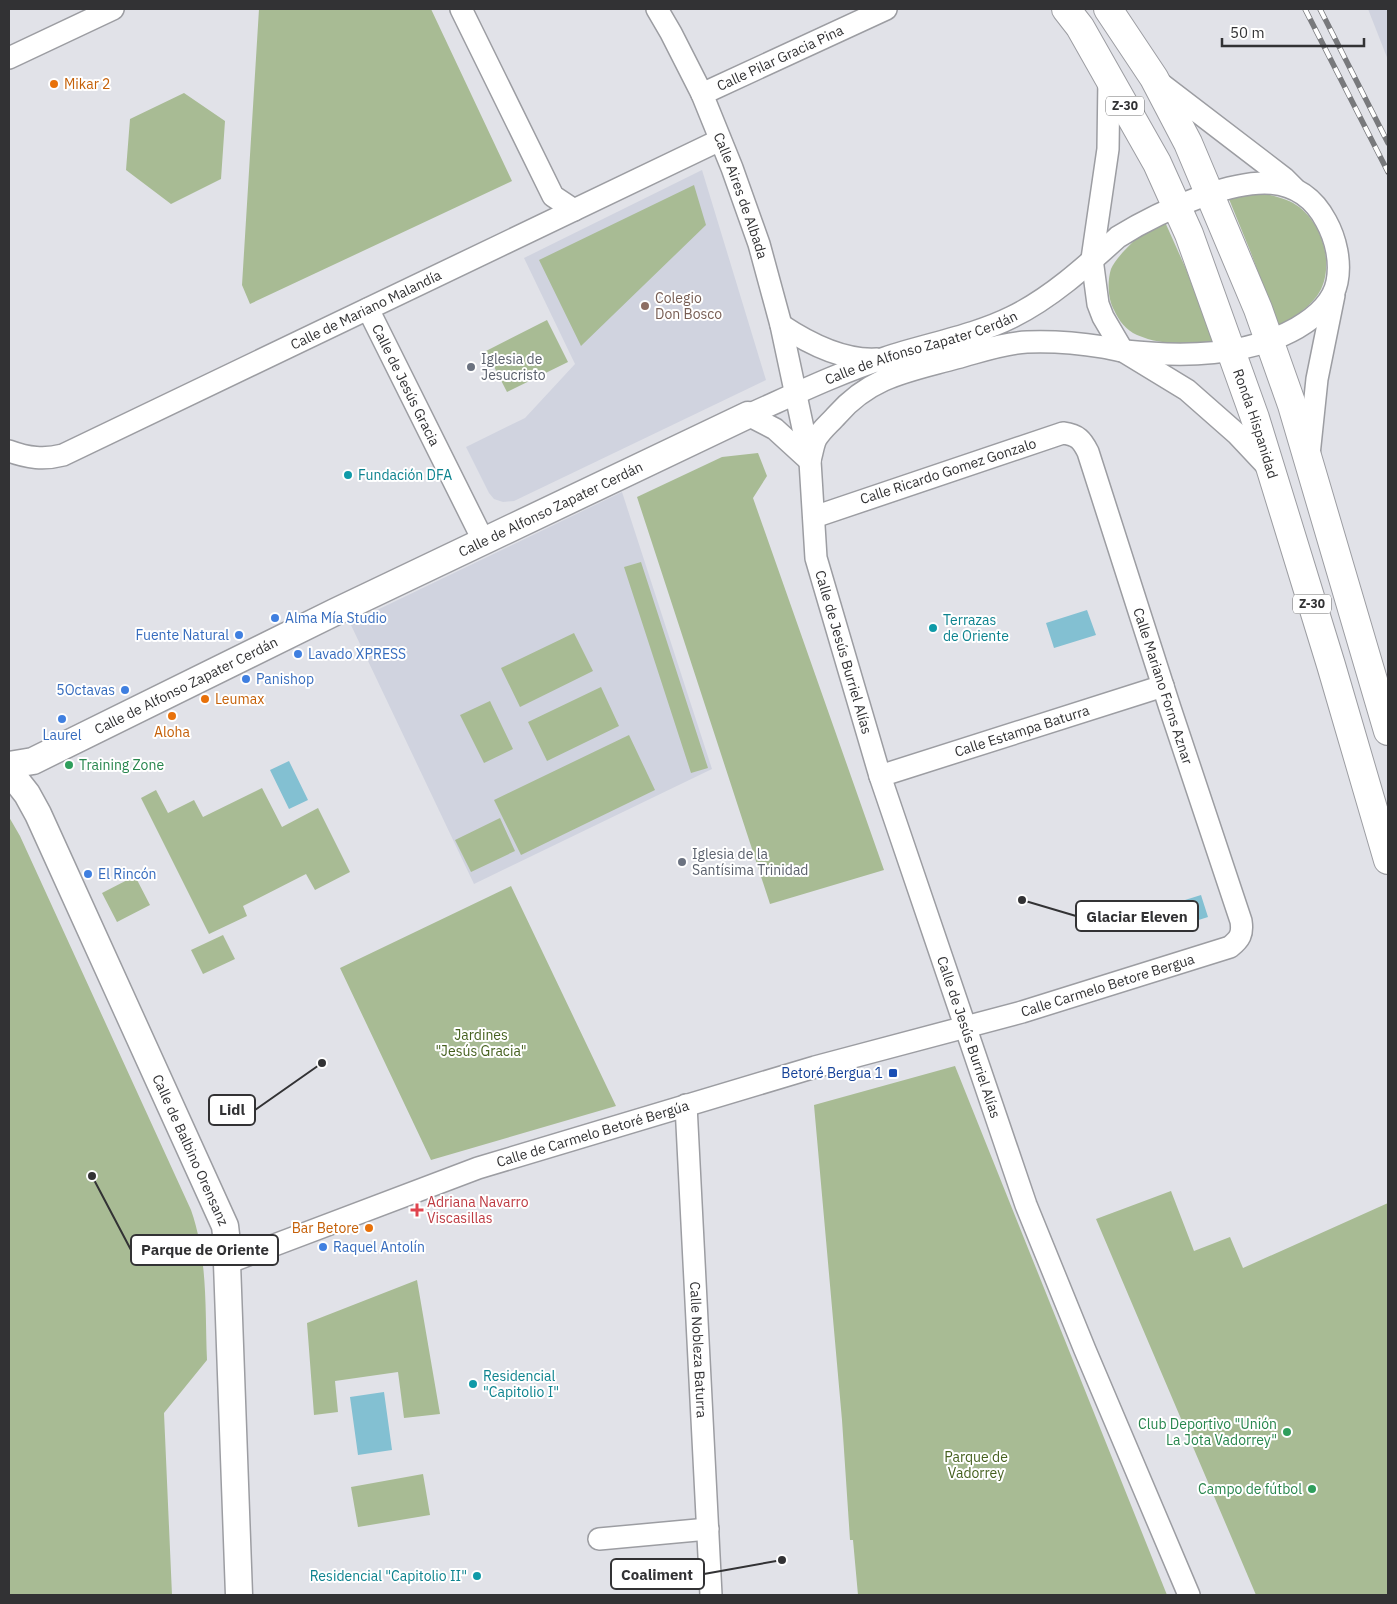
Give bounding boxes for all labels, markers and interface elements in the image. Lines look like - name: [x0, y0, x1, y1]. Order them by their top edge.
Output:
- scale bar: [1222, 15, 1364, 47]
- street label: Calle Pilar Gracia Pina: [714, 21, 847, 95]
- text: 50 m: [1230, 23, 1265, 42]
- place label: Mikar 2: [64, 75, 111, 93]
- marker: Mikar 2: [48, 78, 60, 90]
- road number: Z-30: [1106, 96, 1144, 115]
- street label: Calle Aires de Albada: [709, 130, 772, 261]
- street label: Calle de Mariano Malandía: [288, 266, 445, 354]
- place label: Colegio Don Bosco: [655, 289, 722, 323]
- marker: Colegio Don Bosco: [639, 300, 651, 312]
- street label: Calle de Alfonso Zapater Cerdán: [822, 307, 1020, 389]
- street label: Calle de Jesús Gracia: [368, 321, 444, 450]
- place label: Iglesia de Jesucristo: [481, 350, 546, 384]
- marker: Iglesia de Jesucristo: [465, 361, 477, 373]
- street label: Ronda Hispanidad: [1229, 366, 1282, 481]
- street label: Calle Ricardo Gomez Gonzalo: [858, 434, 1039, 508]
- street label: Calle de Alfonso Zapater Cerdán: [456, 457, 646, 561]
- place label: Fundación DFA: [358, 466, 452, 484]
- marker: Fundación DFA: [342, 469, 354, 481]
- street label: Calle de Jesús Burriel Alías: [811, 568, 876, 736]
- road number: Z-30: [1293, 594, 1331, 614]
- street label: Calle Mariano Forns Aznar: [1129, 605, 1197, 767]
- place label: Alma Mía Studio: [285, 609, 387, 627]
- place label: Terrazas de Oriente: [943, 611, 1009, 645]
- marker: Alma Mía Studio: [269, 612, 281, 624]
- marker: Terrazas de Oriente: [927, 622, 939, 634]
- place label: Fuente Natural: [135, 626, 229, 644]
- marker: Fuente Natural: [233, 629, 245, 641]
- street label: Calle de Alfonso Zapater Cerdán: [91, 633, 281, 738]
- place label: Lavado XPRESS: [308, 645, 406, 663]
- marker: Lavado XPRESS: [292, 648, 304, 660]
- place label: Panishop: [256, 670, 314, 688]
- marker: Panishop: [240, 673, 252, 685]
- place label: 5Octavas: [56, 681, 115, 699]
- marker: 5Octavas: [119, 684, 131, 696]
- place label: Leumax: [215, 690, 264, 708]
- marker: Leumax: [199, 693, 211, 705]
- street label: Calle Estampa Baturra: [952, 701, 1092, 761]
- marker: Aloha: [166, 710, 178, 722]
- marker: Laurel: [56, 713, 68, 725]
- place label: Aloha: [154, 723, 191, 741]
- place label: Laurel: [43, 726, 82, 744]
- place label: Training Zone: [79, 756, 164, 774]
- marker: Training Zone: [63, 759, 75, 771]
- place label: Iglesia de la Santísima Trinidad: [692, 845, 808, 879]
- marker: Iglesia de la Santísima Trinidad: [676, 856, 688, 868]
- place label: El Rincón: [98, 865, 156, 883]
- marker: El Rincón: [82, 868, 94, 880]
- callout: Glaciar Eleven: [1076, 901, 1198, 931]
- text: Glaciar Eleven: [1086, 907, 1188, 926]
- street label: Calle Carmelo Betore Bergua: [1018, 950, 1197, 1021]
- street label: Calle de Jesús Burriel Alías: [933, 954, 1005, 1121]
- park label: Jardines "Jesús Gracia": [435, 1026, 527, 1060]
- place label: Betoré Bergua 1: [781, 1064, 883, 1082]
- marker: Betoré Bergua 1: [887, 1067, 899, 1079]
- street label: Calle de Balbino Orensanz: [148, 1071, 233, 1229]
- callout: Lidl: [209, 1095, 255, 1125]
- street label: Calle de Carmelo Betoré Bergúa: [494, 1096, 692, 1171]
- text: Lidl: [219, 1100, 245, 1119]
- place label: Adriana Navarro Viscasillas: [427, 1193, 529, 1227]
- marker: Adriana Navarro Viscasillas: [411, 1204, 423, 1216]
- place label: Bar Betore: [292, 1219, 359, 1237]
- marker: Bar Betore: [363, 1222, 375, 1234]
- callout: Parque de Oriente: [131, 1235, 278, 1265]
- place label: Raquel Antolín: [333, 1238, 425, 1256]
- text: Parque de Oriente: [141, 1240, 269, 1259]
- marker: Raquel Antolín: [317, 1241, 329, 1253]
- street label: Calle Nobleza Baturra: [686, 1281, 711, 1419]
- place label: Residencial "Capitolio I": [483, 1367, 559, 1401]
- marker: Residencial "Capitolio I": [467, 1378, 479, 1390]
- place label: Club Deportivo "Unión La Jota Vadorrey": [1138, 1415, 1277, 1449]
- marker: Club Deportivo "Unión La Jota Vadorrey": [1281, 1426, 1293, 1438]
- park label: Parque de Vadorrey: [944, 1448, 1008, 1482]
- place label: Campo de fútbol: [1198, 1480, 1302, 1498]
- marker: Campo de fútbol: [1306, 1483, 1318, 1495]
- callout: Coaliment: [611, 1559, 704, 1589]
- text: Coaliment: [621, 1565, 693, 1584]
- place label: Residencial "Capitolio II": [310, 1567, 467, 1585]
- marker: Residencial "Capitolio II": [471, 1570, 483, 1582]

